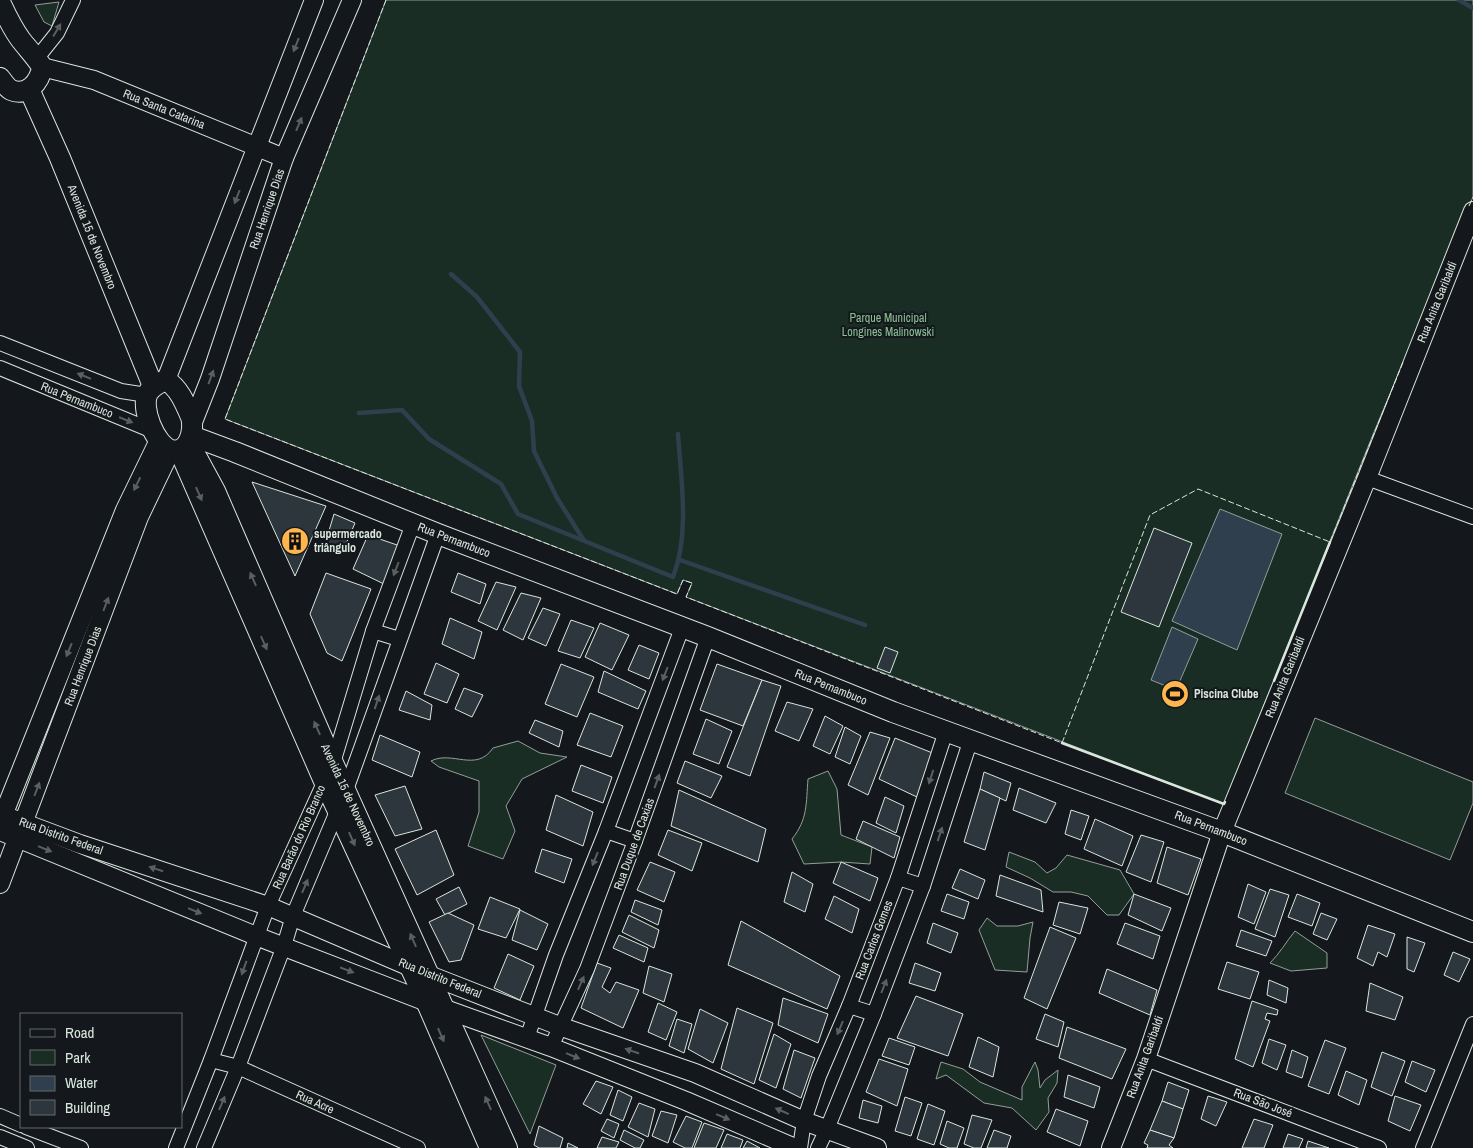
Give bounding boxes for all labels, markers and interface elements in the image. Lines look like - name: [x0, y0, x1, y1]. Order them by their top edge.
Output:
- one-way arrow: [53, 24, 62, 37]
- one-way arrow: [292, 38, 299, 53]
- street label: Rua Santa Catarina: [121, 85, 208, 133]
- one-way arrow: [295, 117, 303, 131]
- street label: Rua Henrique Dias: [246, 167, 288, 251]
- street label: Avenida 15 de Novembro: [63, 181, 120, 292]
- one-way arrow: [233, 190, 241, 205]
- street label: Rua Anita Garibaldi: [1413, 259, 1461, 345]
- park label: Parque Municipal Longines Malinowski: [842, 310, 934, 340]
- one-way arrow: [207, 369, 215, 384]
- one-way arrow: [76, 372, 91, 380]
- street label: Rua Pernambuco: [39, 378, 115, 422]
- one-way arrow: [119, 416, 134, 424]
- one-way arrow: [133, 476, 142, 491]
- one-way arrow: [195, 487, 203, 501]
- street label: Rua Pernambuco: [415, 519, 493, 561]
- building icon: supermercado triângulo: [280, 526, 310, 556]
- place label: supermercado triângulo: [314, 526, 382, 556]
- one-way arrow: [392, 562, 399, 577]
- one-way arrow: [248, 572, 256, 586]
- one-way arrow: [103, 597, 111, 612]
- street label: Rua Henrique Dias: [60, 624, 106, 708]
- street label: Rua Anita Garibaldi: [1261, 634, 1309, 720]
- one-way arrow: [260, 636, 268, 650]
- one-way arrow: [65, 643, 73, 658]
- street label: Rua Pernambuco: [793, 665, 869, 709]
- one-way arrow: [661, 667, 669, 682]
- sports icon: Piscina Clube: [1160, 679, 1190, 709]
- place label: Piscina Clube: [1194, 686, 1259, 702]
- one-way arrow: [373, 694, 381, 709]
- one-way arrow: [313, 721, 321, 735]
- street label: Avenida 15 de Novembro: [317, 740, 379, 849]
- one-way arrow: [927, 770, 935, 785]
- one-way arrow: [653, 774, 661, 789]
- one-way arrow: [33, 781, 41, 796]
- street label: Rua Barão do Rio Branco: [269, 782, 329, 892]
- street label: Rua Duque de Caxias: [610, 796, 658, 892]
- street label: Rua Pernambuco: [1172, 807, 1250, 849]
- street label: Rua Distrito Federal: [17, 813, 105, 859]
- one-way arrow: [937, 826, 944, 841]
- one-way arrow: [348, 832, 356, 846]
- one-way arrow: [38, 846, 52, 854]
- one-way arrow: [591, 851, 599, 866]
- one-way arrow: [148, 864, 163, 872]
- one-way arrow: [302, 879, 310, 893]
- street label: Rua Carlos Gomes: [852, 898, 896, 982]
- one-way arrow: [188, 907, 203, 915]
- one-way arrow: [409, 933, 417, 947]
- street label: Rua Distrito Federal: [396, 954, 484, 1002]
- one-way arrow: [240, 961, 248, 976]
- one-way arrow: [340, 967, 354, 975]
- one-way arrow: [578, 976, 586, 990]
- one-way arrow: [881, 979, 889, 993]
- legend: [20, 1013, 182, 1128]
- street label: Rua Anita Garibaldi: [1123, 1014, 1167, 1100]
- one-way arrow: [835, 1021, 843, 1035]
- text: Road: [65, 1022, 94, 1043]
- one-way arrow: [437, 1028, 445, 1042]
- text: Park: [65, 1047, 91, 1068]
- one-way arrow: [624, 1047, 639, 1054]
- one-way arrow: [566, 1052, 581, 1060]
- text: Water: [65, 1072, 97, 1093]
- street label: Rua São José: [1231, 1084, 1295, 1122]
- street label: Rua Acre: [293, 1086, 337, 1118]
- one-way arrow: [219, 1096, 227, 1110]
- one-way arrow: [483, 1096, 492, 1111]
- text: Building: [65, 1097, 110, 1118]
- one-way arrow: [775, 1107, 789, 1115]
- one-way arrow: [716, 1113, 730, 1121]

